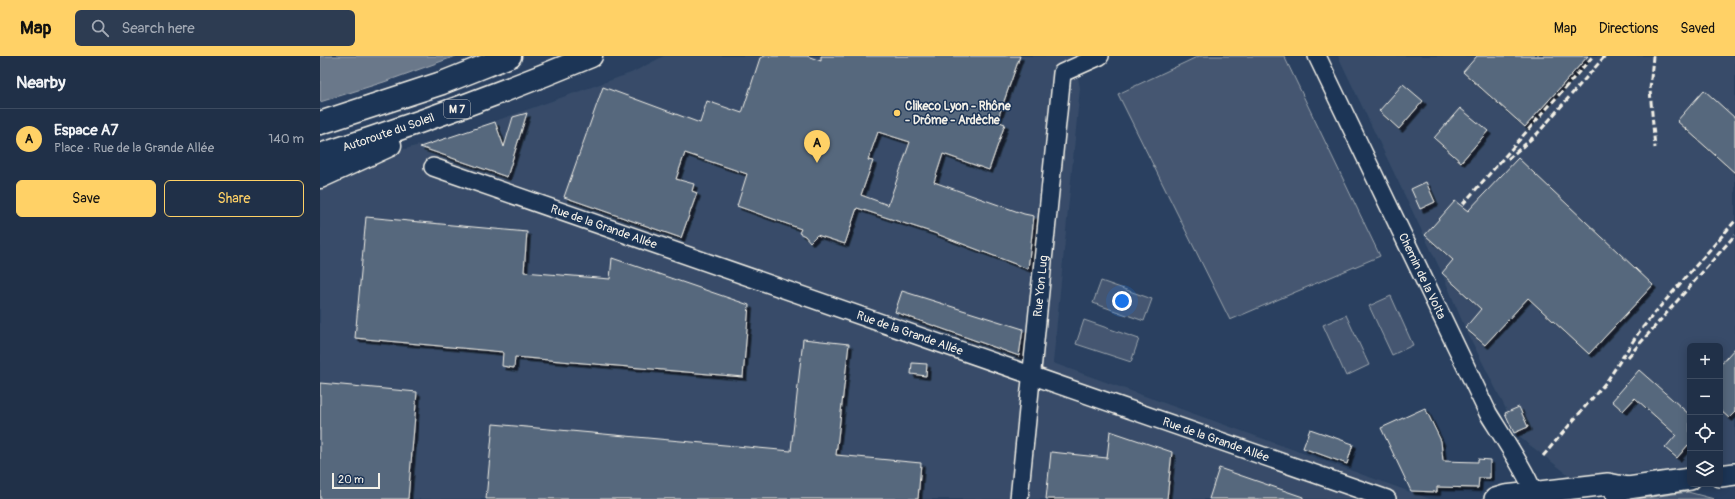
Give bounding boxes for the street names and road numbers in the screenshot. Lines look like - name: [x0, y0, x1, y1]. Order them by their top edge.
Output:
- road number: M 7: [444, 100, 470, 118]
- street label: Autoroute du Soleil: [340, 110, 437, 155]
- street label: Rue de la Grande Allée: [549, 201, 659, 252]
- street label: Chemin de la Volta: [1395, 231, 1450, 322]
- street label: Rue Yon Lug: [1030, 254, 1051, 318]
- street label: Rue de la Grande Allée: [855, 308, 965, 358]
- street label: Rue de la Grande Allée: [1161, 414, 1271, 465]

